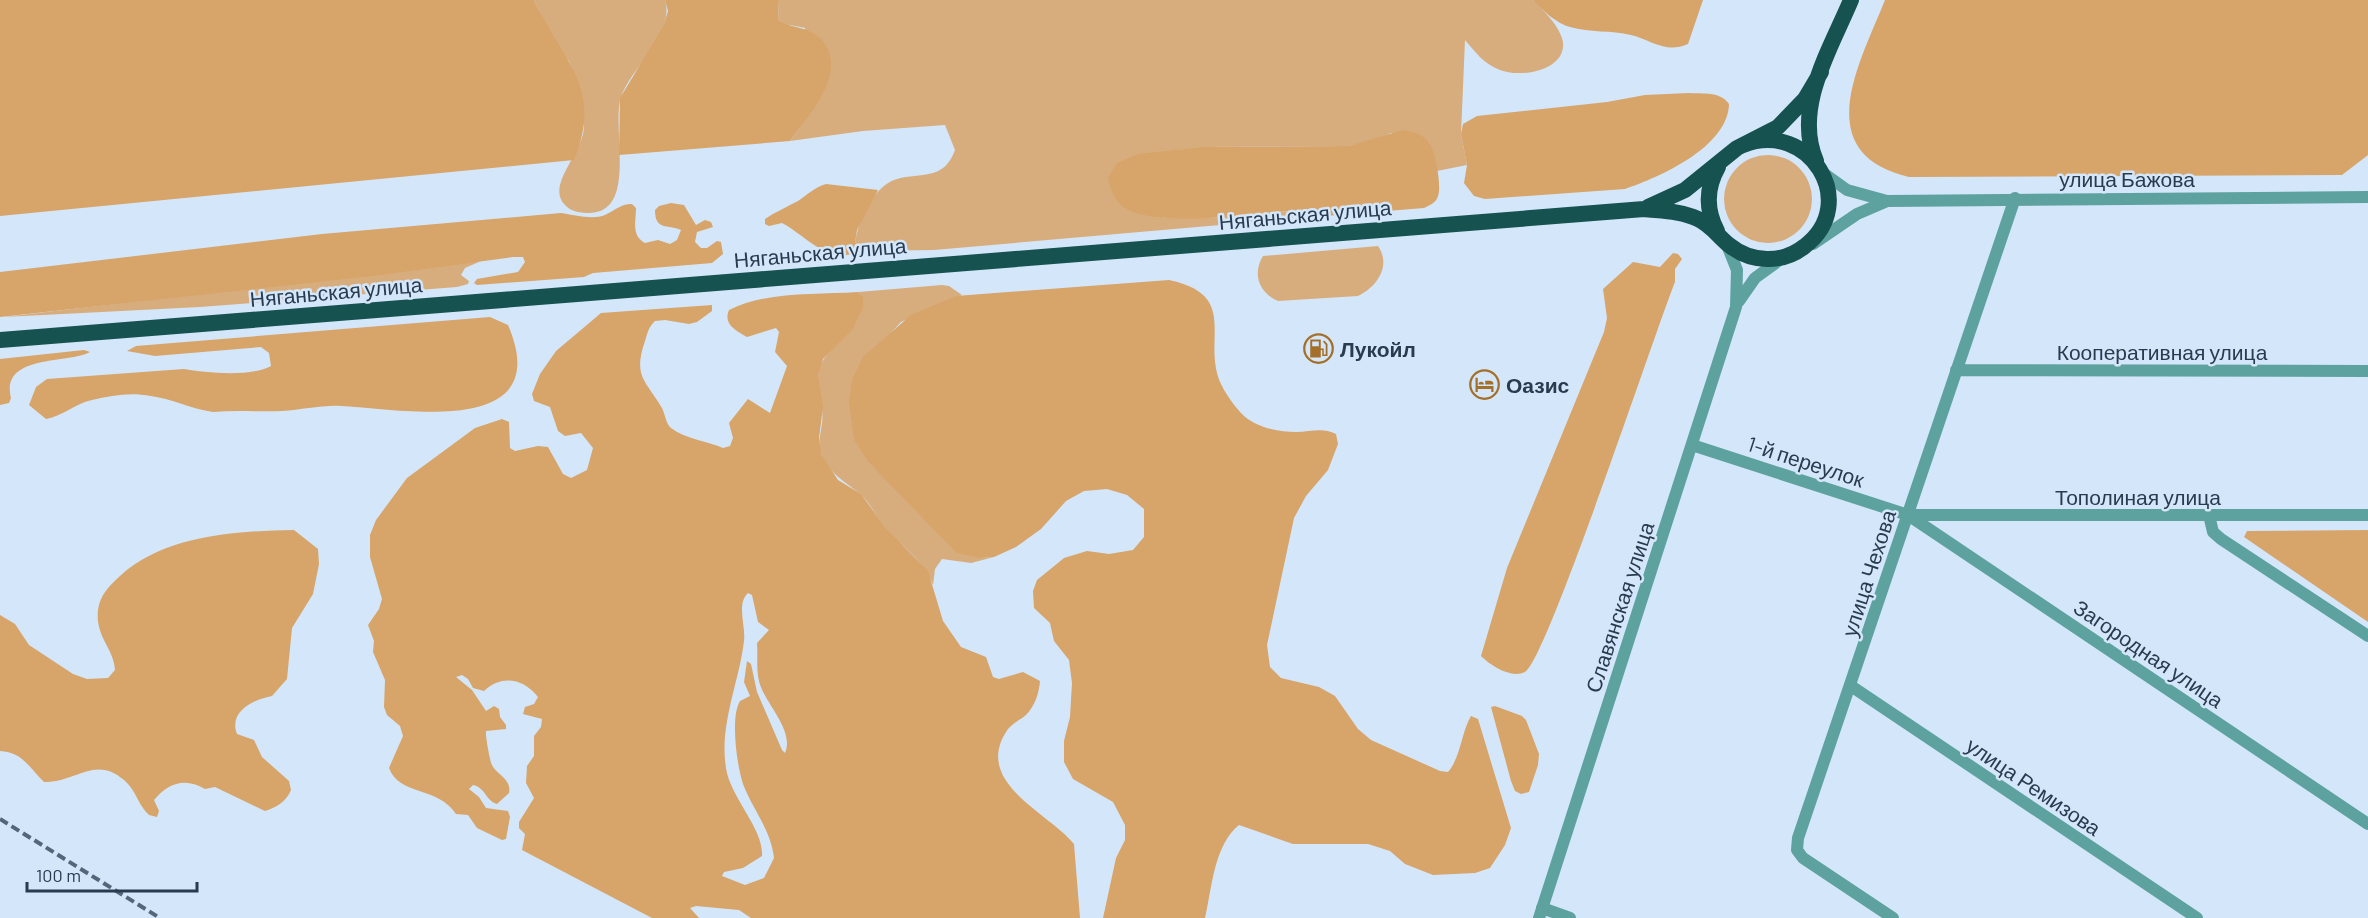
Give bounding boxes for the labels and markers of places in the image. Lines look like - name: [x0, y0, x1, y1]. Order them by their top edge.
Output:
- fuel station icon: Лукойл: [1303, 332, 1335, 364]
- place label: Лукойл: [1340, 336, 1416, 361]
- hotel icon: Оазис: [1469, 368, 1501, 400]
- place label: Оазис: [1506, 372, 1570, 397]

